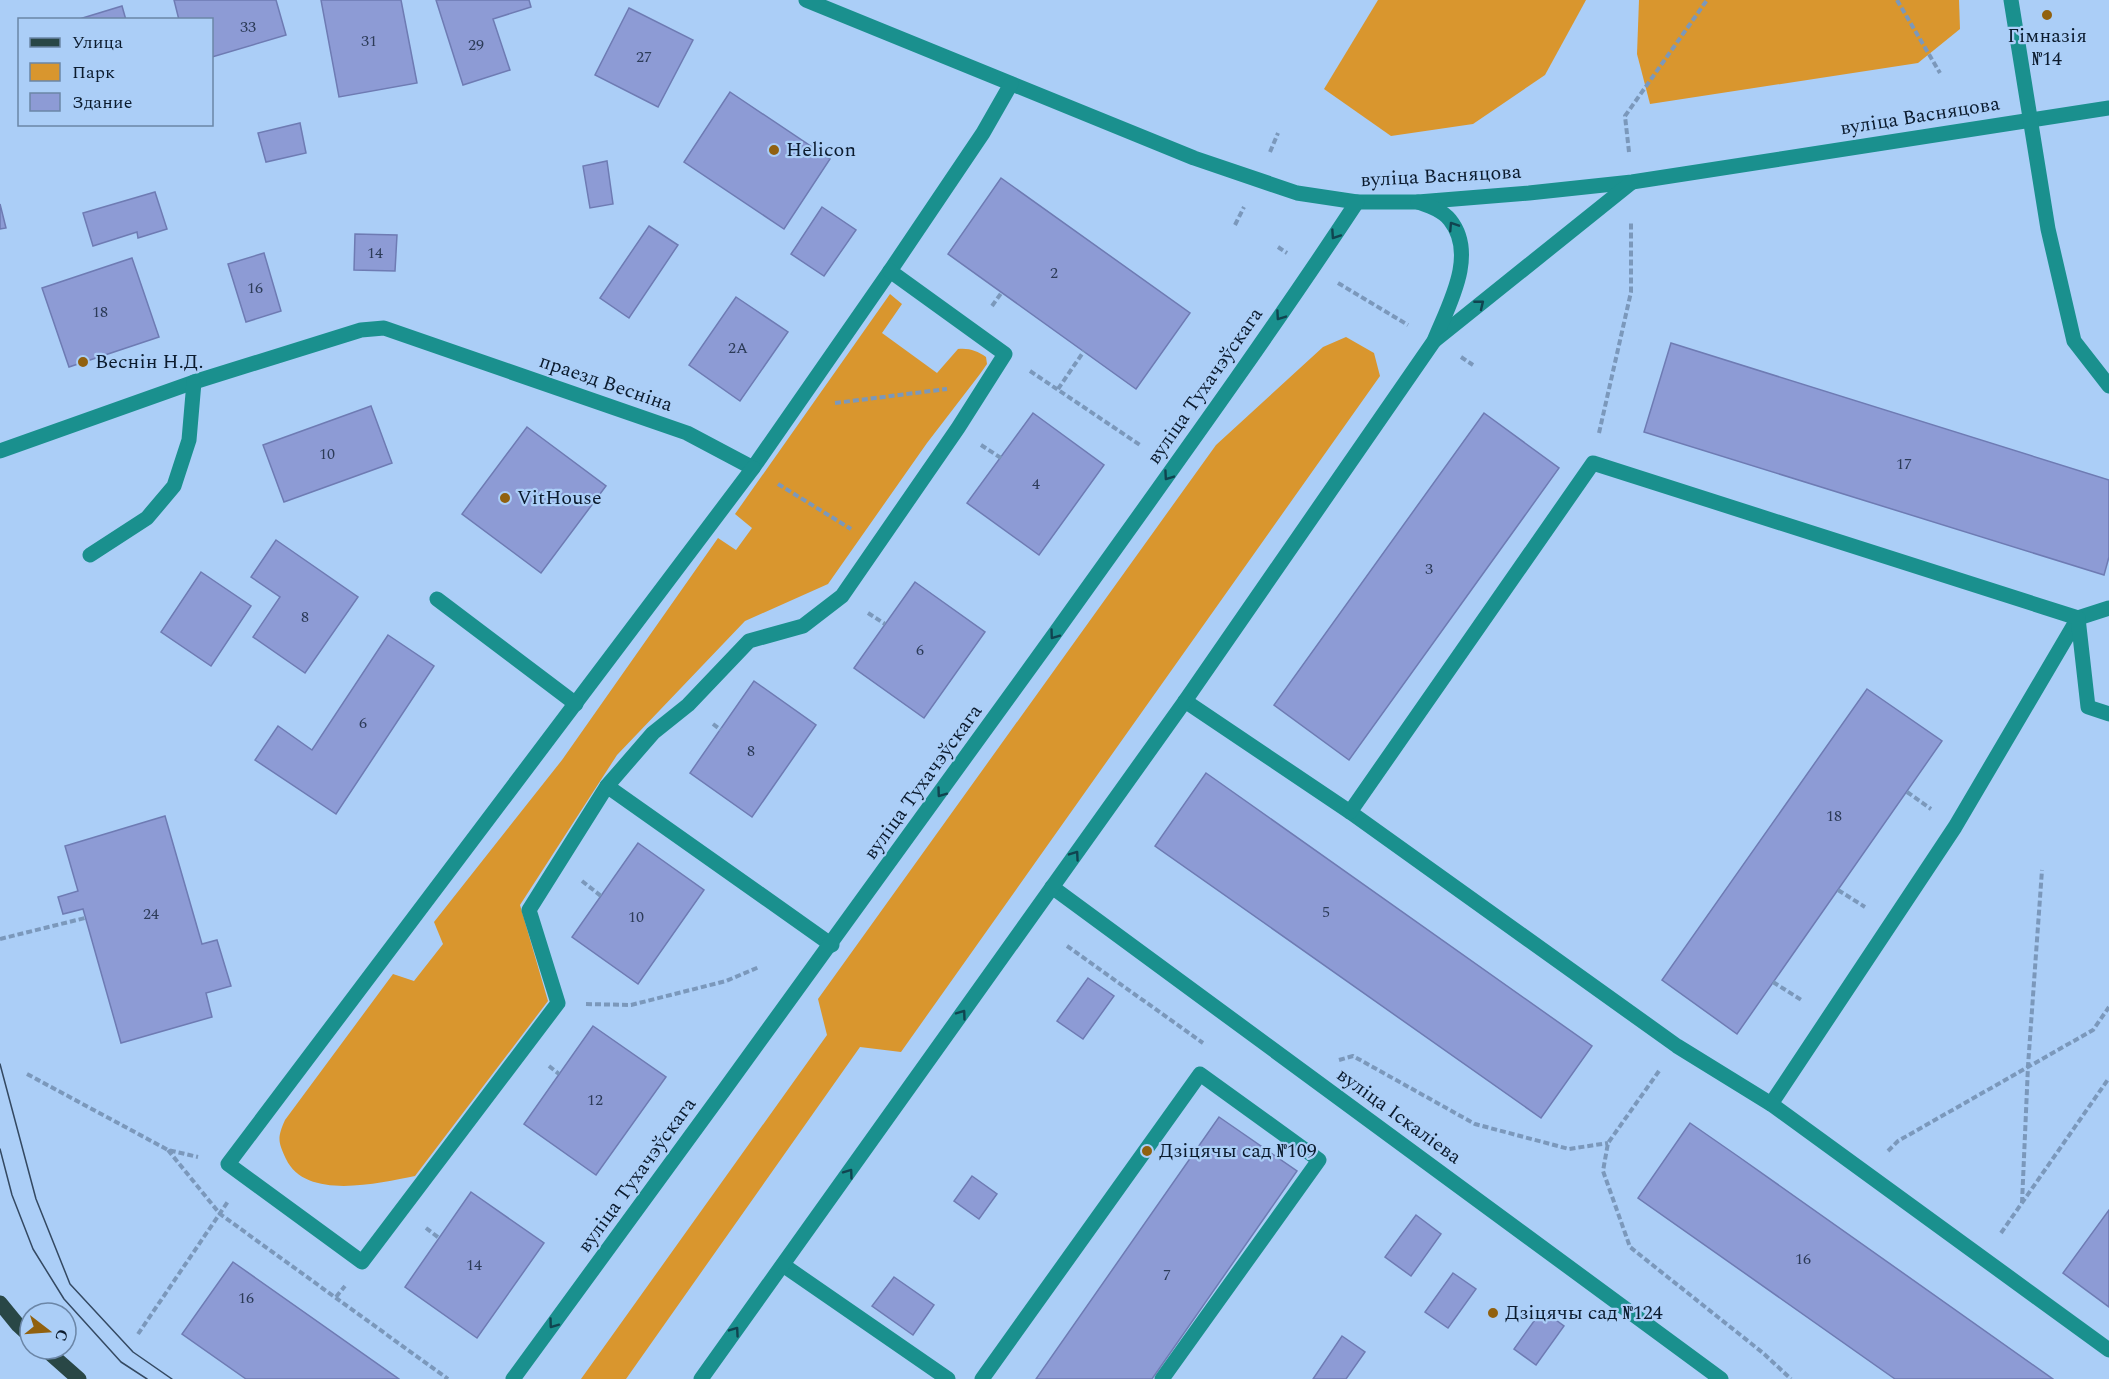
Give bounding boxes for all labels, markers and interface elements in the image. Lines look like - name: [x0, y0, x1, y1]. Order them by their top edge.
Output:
- marker: Гімназія №14: [2040, 8, 2054, 22]
- house number: 33: [240, 15, 256, 39]
- legend: [18, 18, 213, 126]
- place label: Гімназія №14: [2007, 21, 2087, 74]
- text: Улица: [72, 29, 123, 56]
- house number: 31: [361, 29, 377, 53]
- house number: 29: [468, 33, 484, 57]
- house number: 27: [636, 45, 652, 69]
- text: Парк: [72, 59, 115, 86]
- text: Здание: [72, 89, 132, 116]
- street label: вуліца Васняцова: [1838, 89, 2002, 143]
- place label: Helicon: [786, 135, 856, 165]
- marker: Helicon: [767, 143, 781, 157]
- street label: вуліца Васняцова: [1360, 157, 1523, 195]
- one-way arrow: [1449, 222, 1460, 233]
- one-way arrow: [1331, 229, 1342, 240]
- house number: 14: [367, 241, 383, 265]
- house number: 2: [1050, 261, 1058, 285]
- house number: 16: [247, 276, 263, 300]
- house number: 18: [92, 300, 108, 324]
- street label: вуліца Тухачэўскага: [1139, 301, 1271, 471]
- one-way arrow: [1473, 301, 1484, 312]
- one-way arrow: [1276, 310, 1287, 321]
- house number: 2А: [728, 336, 748, 360]
- street label: праезд Весніна: [535, 346, 677, 420]
- place label: Веснін Н.Д.: [95, 347, 203, 377]
- marker: Веснін Н.Д.: [76, 355, 90, 369]
- house number: 10: [319, 442, 335, 466]
- house number: 17: [1896, 452, 1912, 476]
- one-way arrow: [1164, 469, 1175, 480]
- house number: 4: [1032, 472, 1040, 496]
- place label: VitHouse: [517, 483, 602, 513]
- marker: VitHouse: [498, 491, 512, 505]
- house number: 3: [1425, 557, 1433, 581]
- house number: 8: [301, 605, 309, 629]
- one-way arrow: [1050, 628, 1061, 639]
- house number: 6: [916, 638, 924, 662]
- street label: вуліца Тухачэўскага: [856, 698, 990, 866]
- house number: 6: [359, 711, 367, 735]
- house number: 8: [747, 739, 755, 763]
- one-way arrow: [937, 787, 948, 798]
- house number: 18: [1826, 804, 1842, 828]
- one-way arrow: [1068, 851, 1079, 862]
- house number: 5: [1322, 900, 1330, 924]
- house number: 24: [143, 902, 159, 926]
- house number: 10: [628, 905, 644, 929]
- one-way arrow: [955, 1009, 966, 1020]
- street label: вуліца Іскаліева: [1330, 1060, 1468, 1172]
- house number: 12: [587, 1088, 603, 1112]
- street label: вуліца Тухачэўскага: [570, 1091, 704, 1259]
- place label: Дзіцячы сад №109: [1159, 1136, 1317, 1166]
- marker: Дзіцячы сад №109: [1140, 1144, 1154, 1158]
- one-way arrow: [841, 1168, 852, 1179]
- house number: 16: [1795, 1247, 1811, 1271]
- house number: 14: [466, 1253, 482, 1277]
- house number: 7: [1163, 1263, 1171, 1287]
- house number: 16: [238, 1286, 254, 1310]
- place label: Дзіцячы сад №124: [1505, 1298, 1663, 1328]
- north arrow: [18, 1301, 78, 1361]
- marker: Дзіцячы сад №124: [1486, 1306, 1500, 1320]
- one-way arrow: [549, 1318, 560, 1329]
- text: С: [48, 1326, 75, 1344]
- one-way arrow: [728, 1327, 739, 1338]

